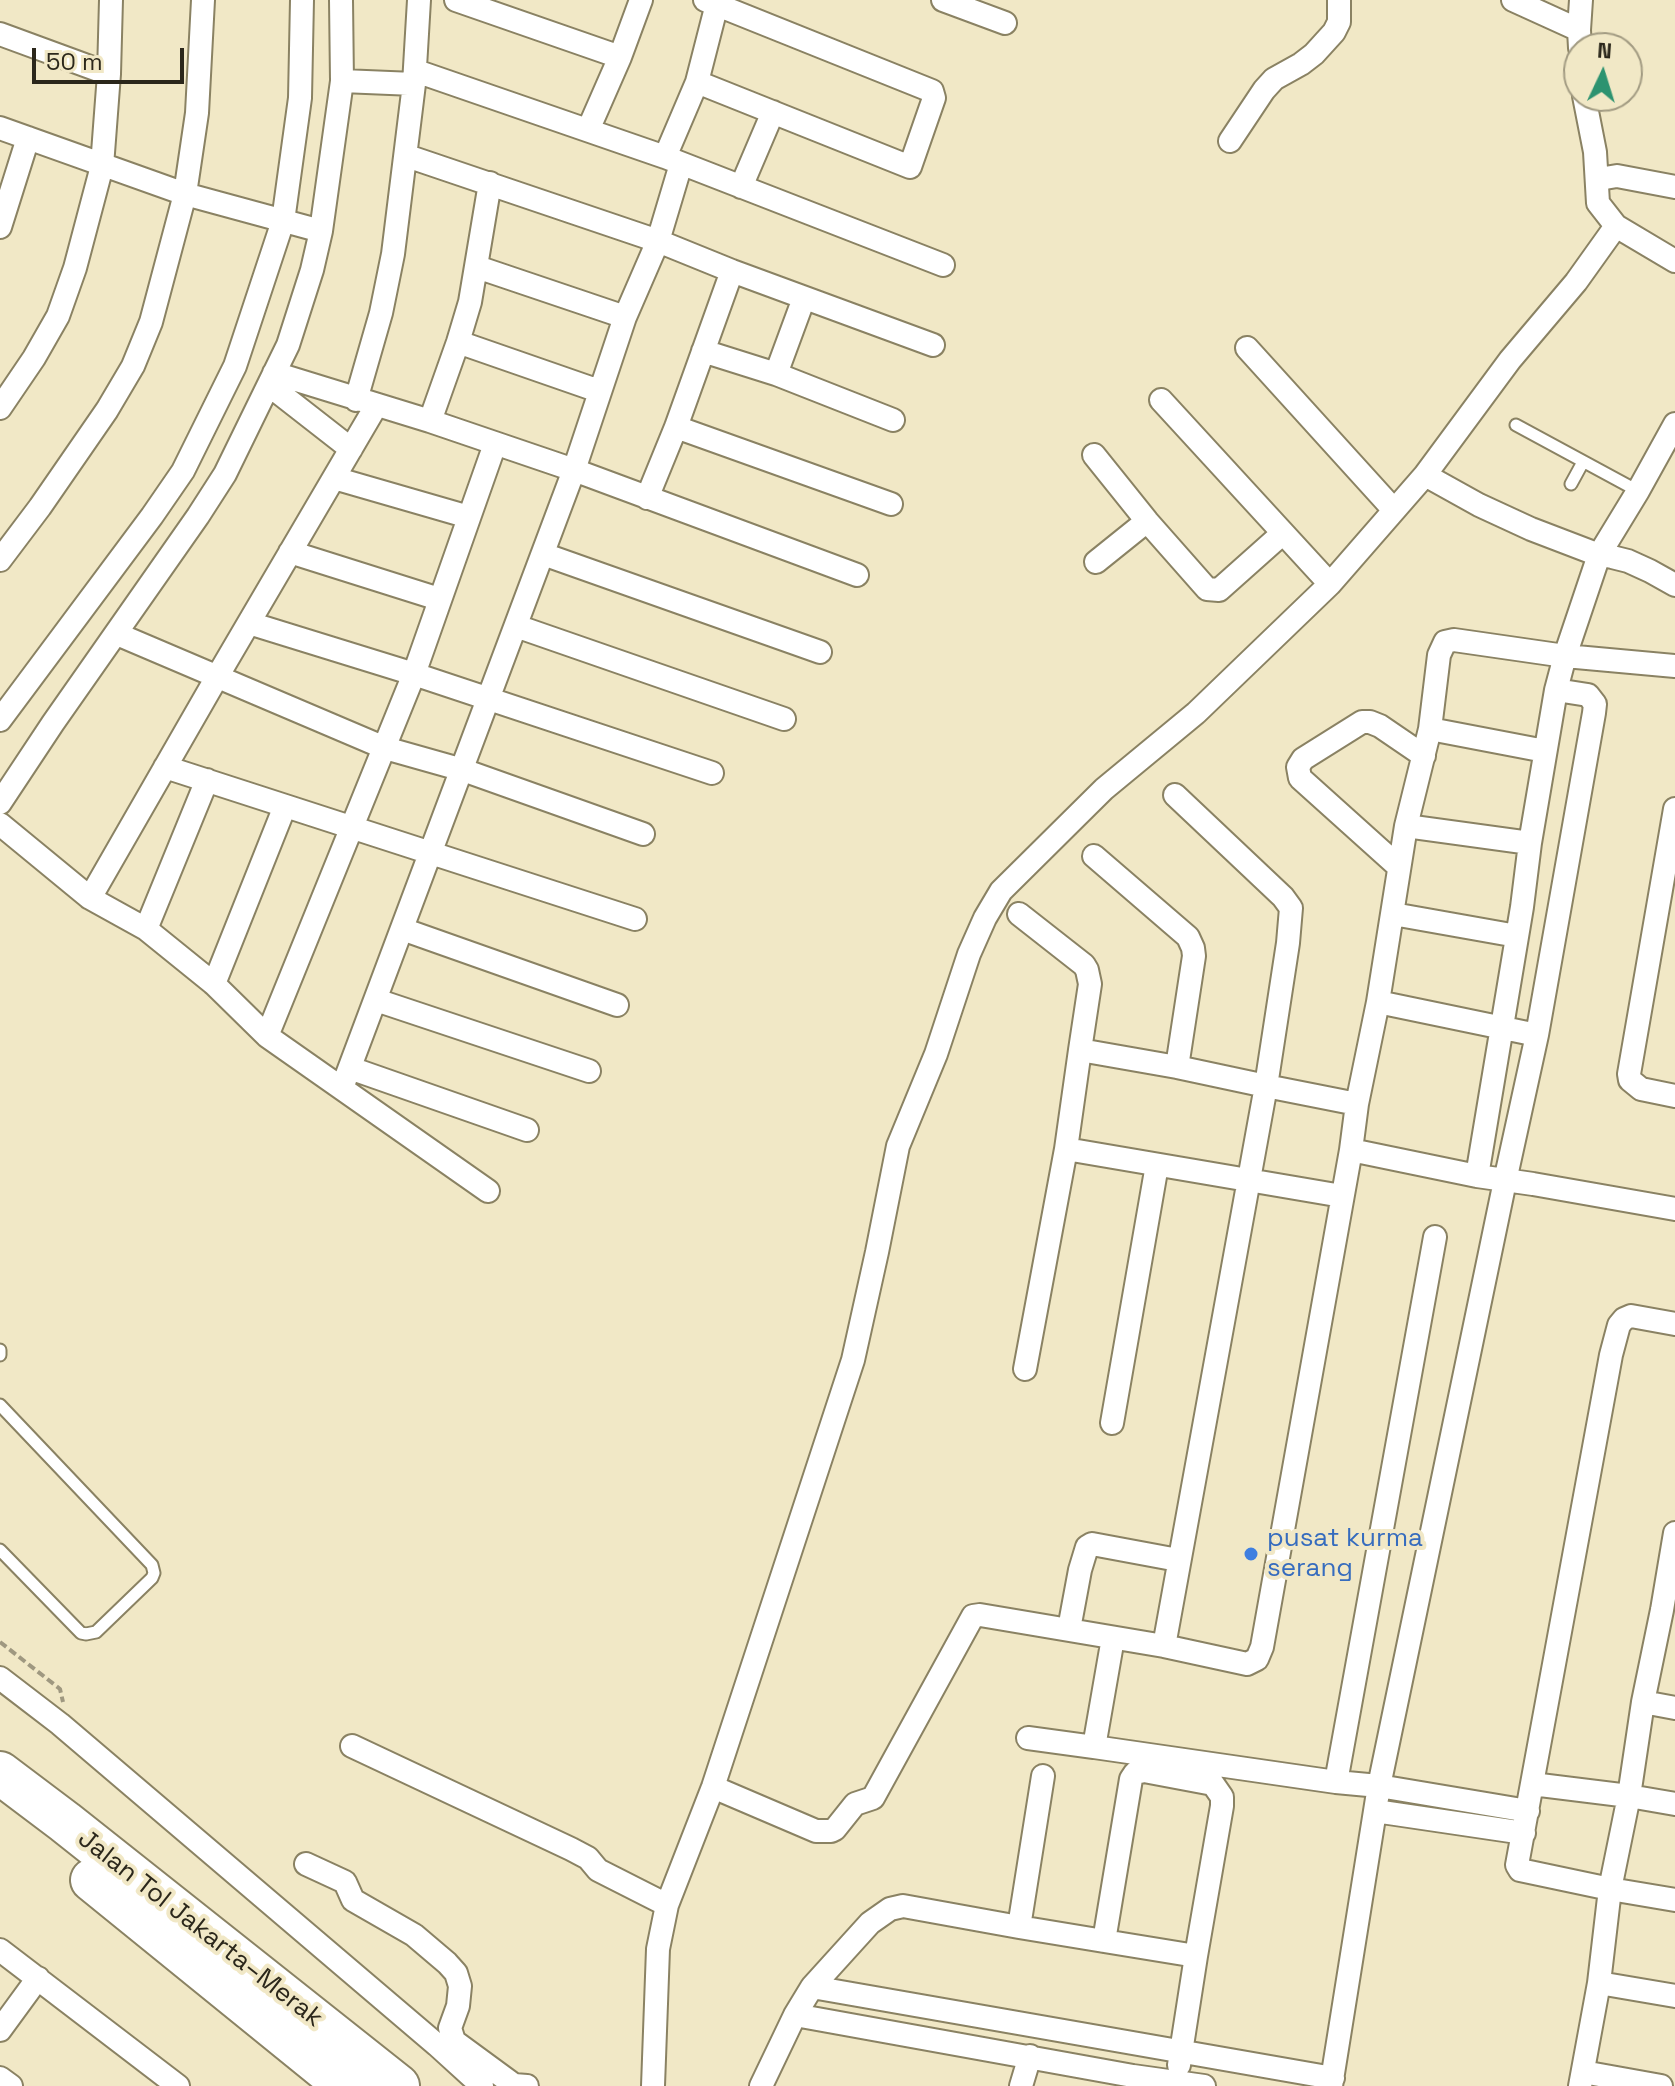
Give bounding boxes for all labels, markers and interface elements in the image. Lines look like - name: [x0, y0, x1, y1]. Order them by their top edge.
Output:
- scale bar: [36, 32, 188, 82]
- north arrow: [1563, 32, 1643, 112]
- text: N: [1596, 36, 1613, 65]
- text: 50 m: [46, 46, 103, 77]
- place label: pusat kurma serang: [1267, 1523, 1423, 1584]
- marker: pusat kurma serang: [1242, 1545, 1260, 1563]
- street label: Jalan Tol Jakarta–Merak: [71, 1824, 329, 2034]

